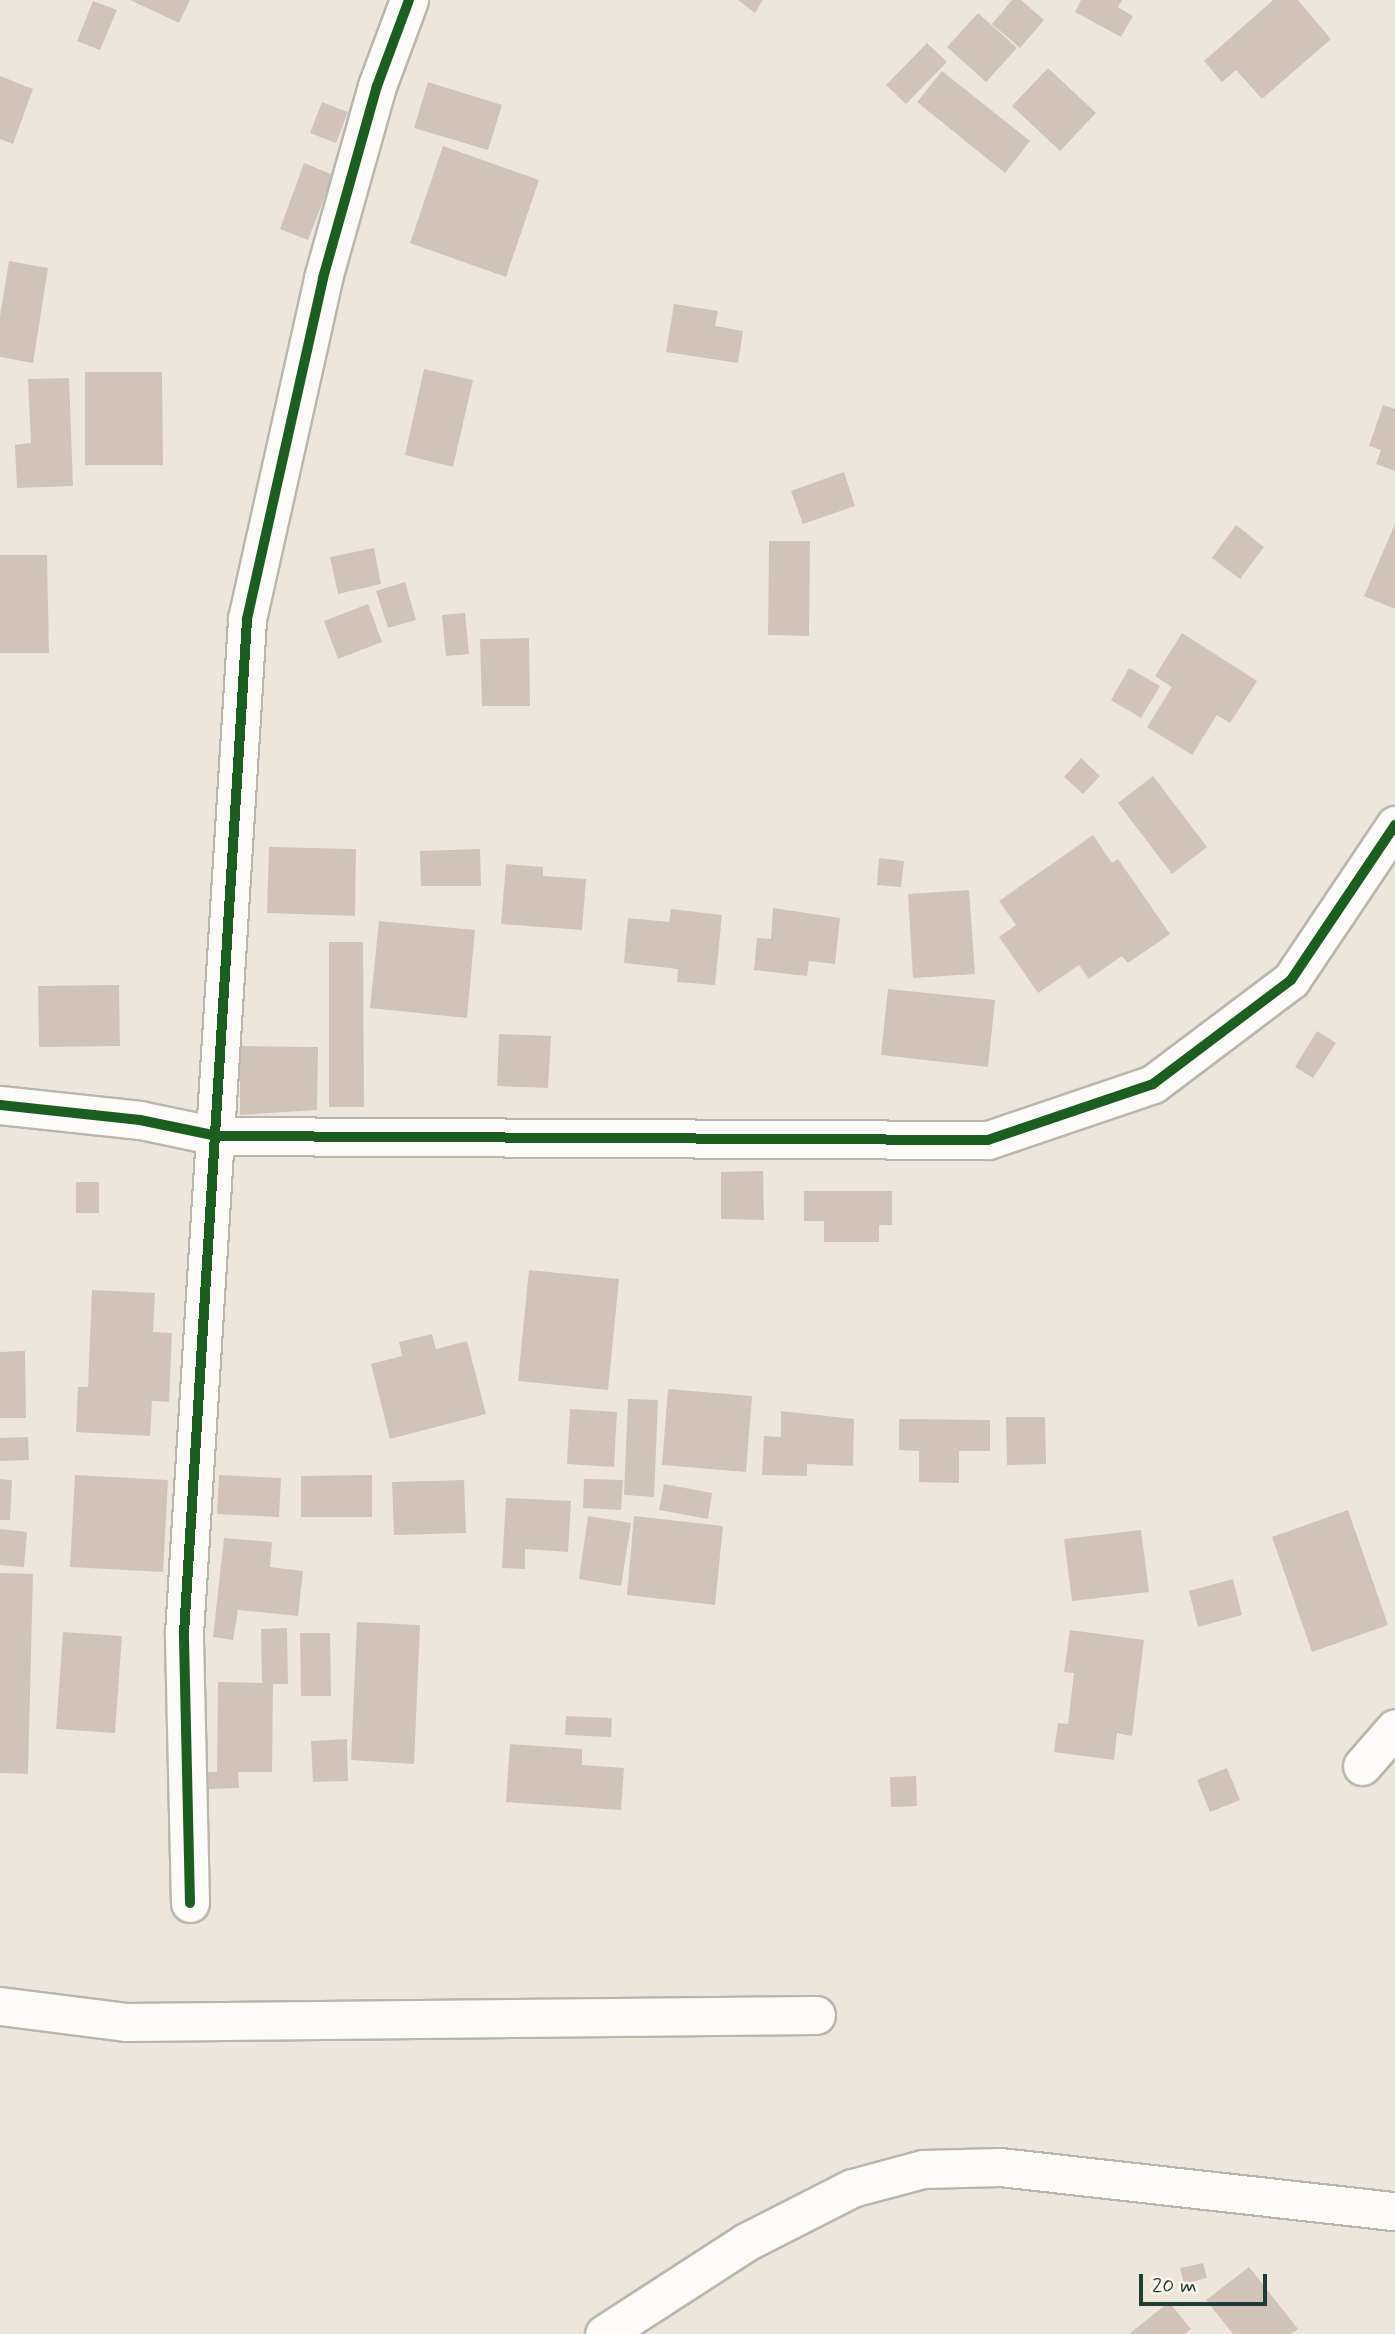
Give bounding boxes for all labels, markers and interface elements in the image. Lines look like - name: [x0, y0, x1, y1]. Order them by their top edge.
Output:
- scale bar: [1143, 2260, 1271, 2304]
- text: 20 m: [1152, 2272, 1197, 2300]

